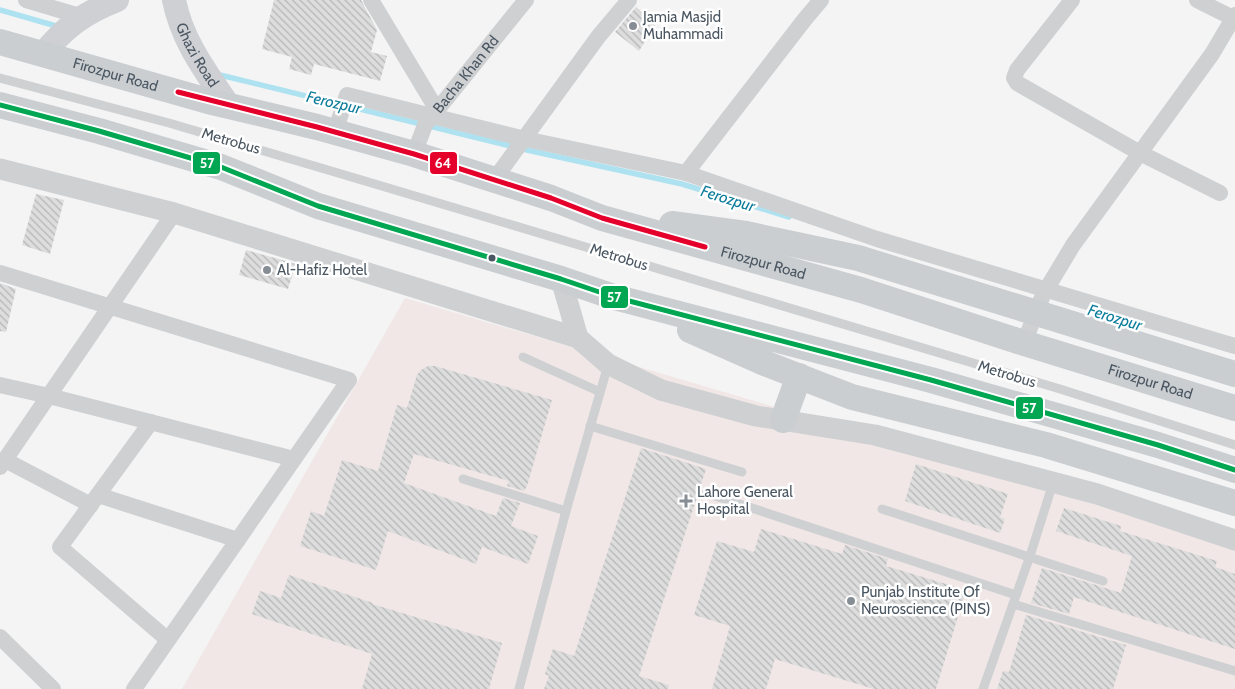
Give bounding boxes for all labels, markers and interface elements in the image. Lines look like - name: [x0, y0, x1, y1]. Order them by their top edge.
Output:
- place label: Jamia Masjid Muhammadi: [642, 8, 723, 43]
- street label: Ghazi Road: [172, 20, 223, 91]
- marker: Jamia Masjid Muhammadi: [627, 20, 639, 32]
- street label: Bacha Khan Rd: [429, 32, 503, 117]
- street label: Firozpur Road: [71, 54, 160, 95]
- water label: Ferozpur: [305, 87, 364, 118]
- street label: Metrobus: [200, 124, 262, 158]
- line badge: 57: [192, 151, 221, 175]
- line badge: 64: [429, 151, 458, 175]
- text: 57: [200, 154, 215, 172]
- text: 64: [435, 154, 451, 172]
- water label: Ferozpur: [698, 181, 758, 216]
- street label: Metrobus: [588, 240, 650, 274]
- street label: Firozpur Road: [719, 242, 808, 283]
- unlabelled marker: [487, 253, 497, 263]
- place label: Al-Hafiz Hotel: [277, 261, 367, 279]
- marker: Al-Hafiz Hotel: [261, 264, 273, 276]
- line badge: 57: [600, 285, 629, 309]
- text: 57: [607, 288, 622, 306]
- water label: Ferozpur: [1085, 300, 1145, 335]
- street label: Metrobus: [976, 357, 1038, 391]
- street label: Firozpur Road: [1106, 360, 1195, 403]
- line badge: 57: [1015, 396, 1044, 420]
- text: 57: [1022, 399, 1037, 417]
- place label: Lahore General Hospital: [697, 483, 793, 518]
- marker: Lahore General Hospital: [679, 494, 693, 508]
- place label: Punjab Institute Of Neuroscience (PINS): [861, 583, 990, 618]
- marker: Punjab Institute Of Neuroscience (PINS): [845, 595, 857, 607]

